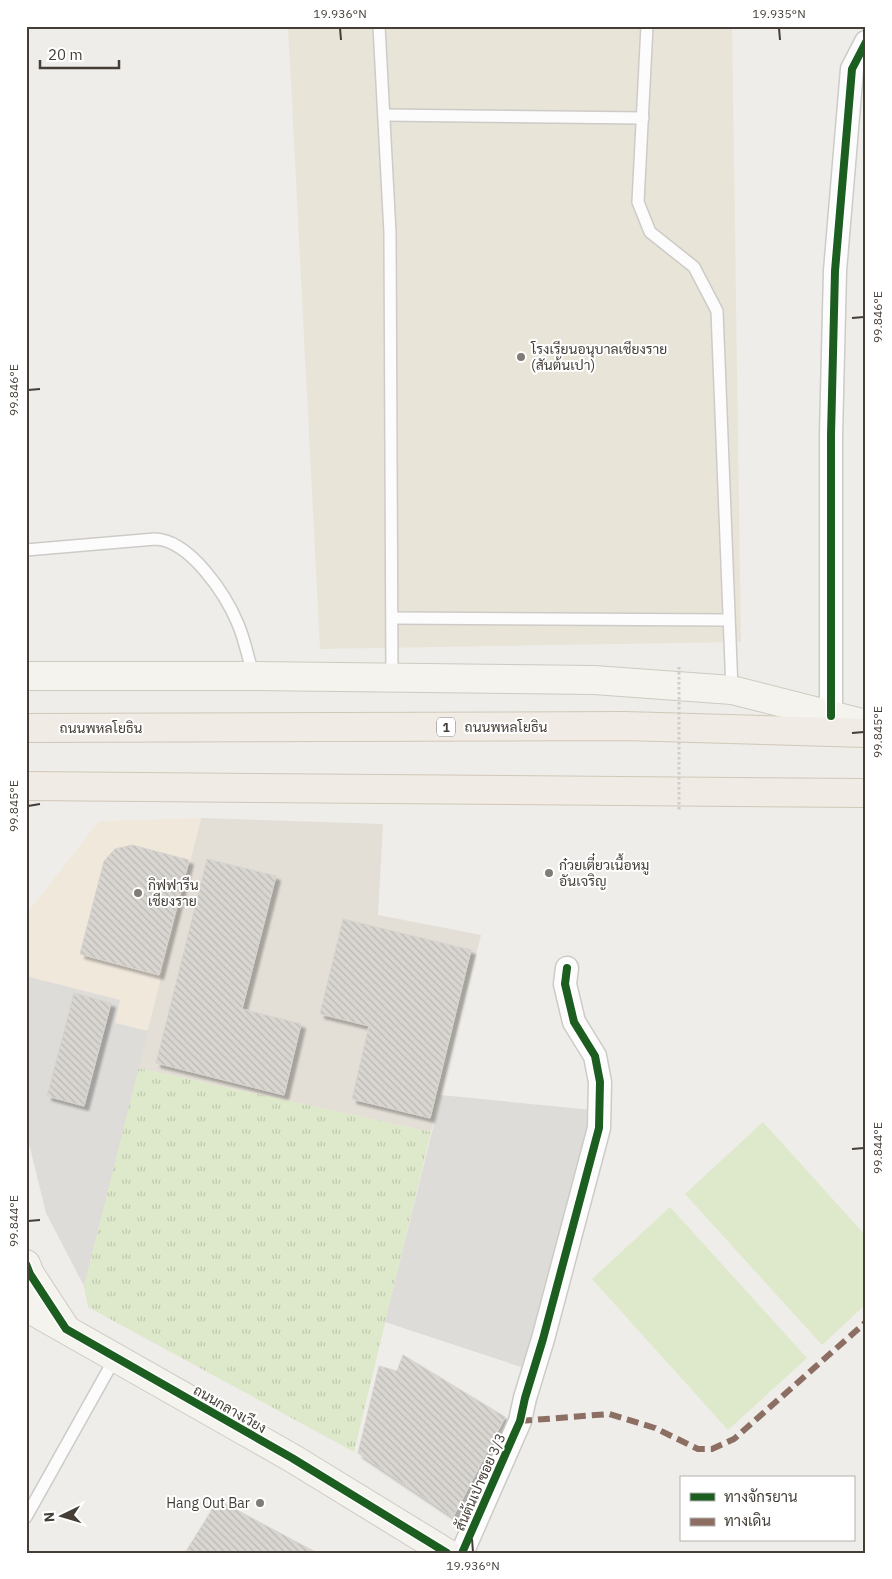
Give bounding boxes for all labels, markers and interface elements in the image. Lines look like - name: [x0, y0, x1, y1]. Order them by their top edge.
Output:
- text: 19.936°N: [313, 6, 367, 21]
- text: 19.935°N: [752, 6, 806, 21]
- scale bar: [40, 38, 119, 70]
- text: 20 m: [48, 45, 83, 64]
- text: 99.846°E: [870, 291, 885, 343]
- place label: โรงเรียนอนุบาลเชียงราย (สันต้นเปา): [530, 340, 667, 374]
- marker: โรงเรียนอนุบาลเชียงราย (สันต้นเปา): [515, 351, 527, 363]
- text: 99.846°E: [6, 364, 21, 416]
- text: 99.845°E: [870, 706, 885, 758]
- road number: 1: [437, 718, 455, 736]
- street label: ถนนพหลโยธิน: [465, 718, 548, 736]
- street label: ถนนพหลโยธิน: [60, 719, 143, 737]
- text: 99.845°E: [6, 780, 21, 832]
- place label: ก๋วยเตี๋ยวเนื้อหมู อันเจริญ: [559, 853, 649, 890]
- marker: ก๋วยเตี๋ยวเนื้อหมู อันเจริญ: [543, 867, 555, 879]
- place label: กิฟฟารีน เชียงราย: [148, 876, 199, 910]
- marker: กิฟฟารีน เชียงราย: [132, 887, 144, 899]
- text: 99.844°E: [870, 1122, 885, 1174]
- text: 99.844°E: [6, 1195, 21, 1247]
- street label: ถนนกลางเวียง: [190, 1381, 270, 1437]
- street label: สันต้นเปาซอย 3/3: [450, 1430, 510, 1534]
- legend: [680, 1476, 854, 1542]
- text: ทางจักรยาน: [724, 1487, 798, 1506]
- north arrow: [38, 1492, 88, 1542]
- place label: Hang Out Bar: [166, 1494, 250, 1512]
- marker: Hang Out Bar: [254, 1497, 266, 1509]
- text: N: [40, 1511, 58, 1523]
- text: ทางเดิน: [724, 1511, 771, 1530]
- text: 19.936°N: [446, 1558, 500, 1573]

